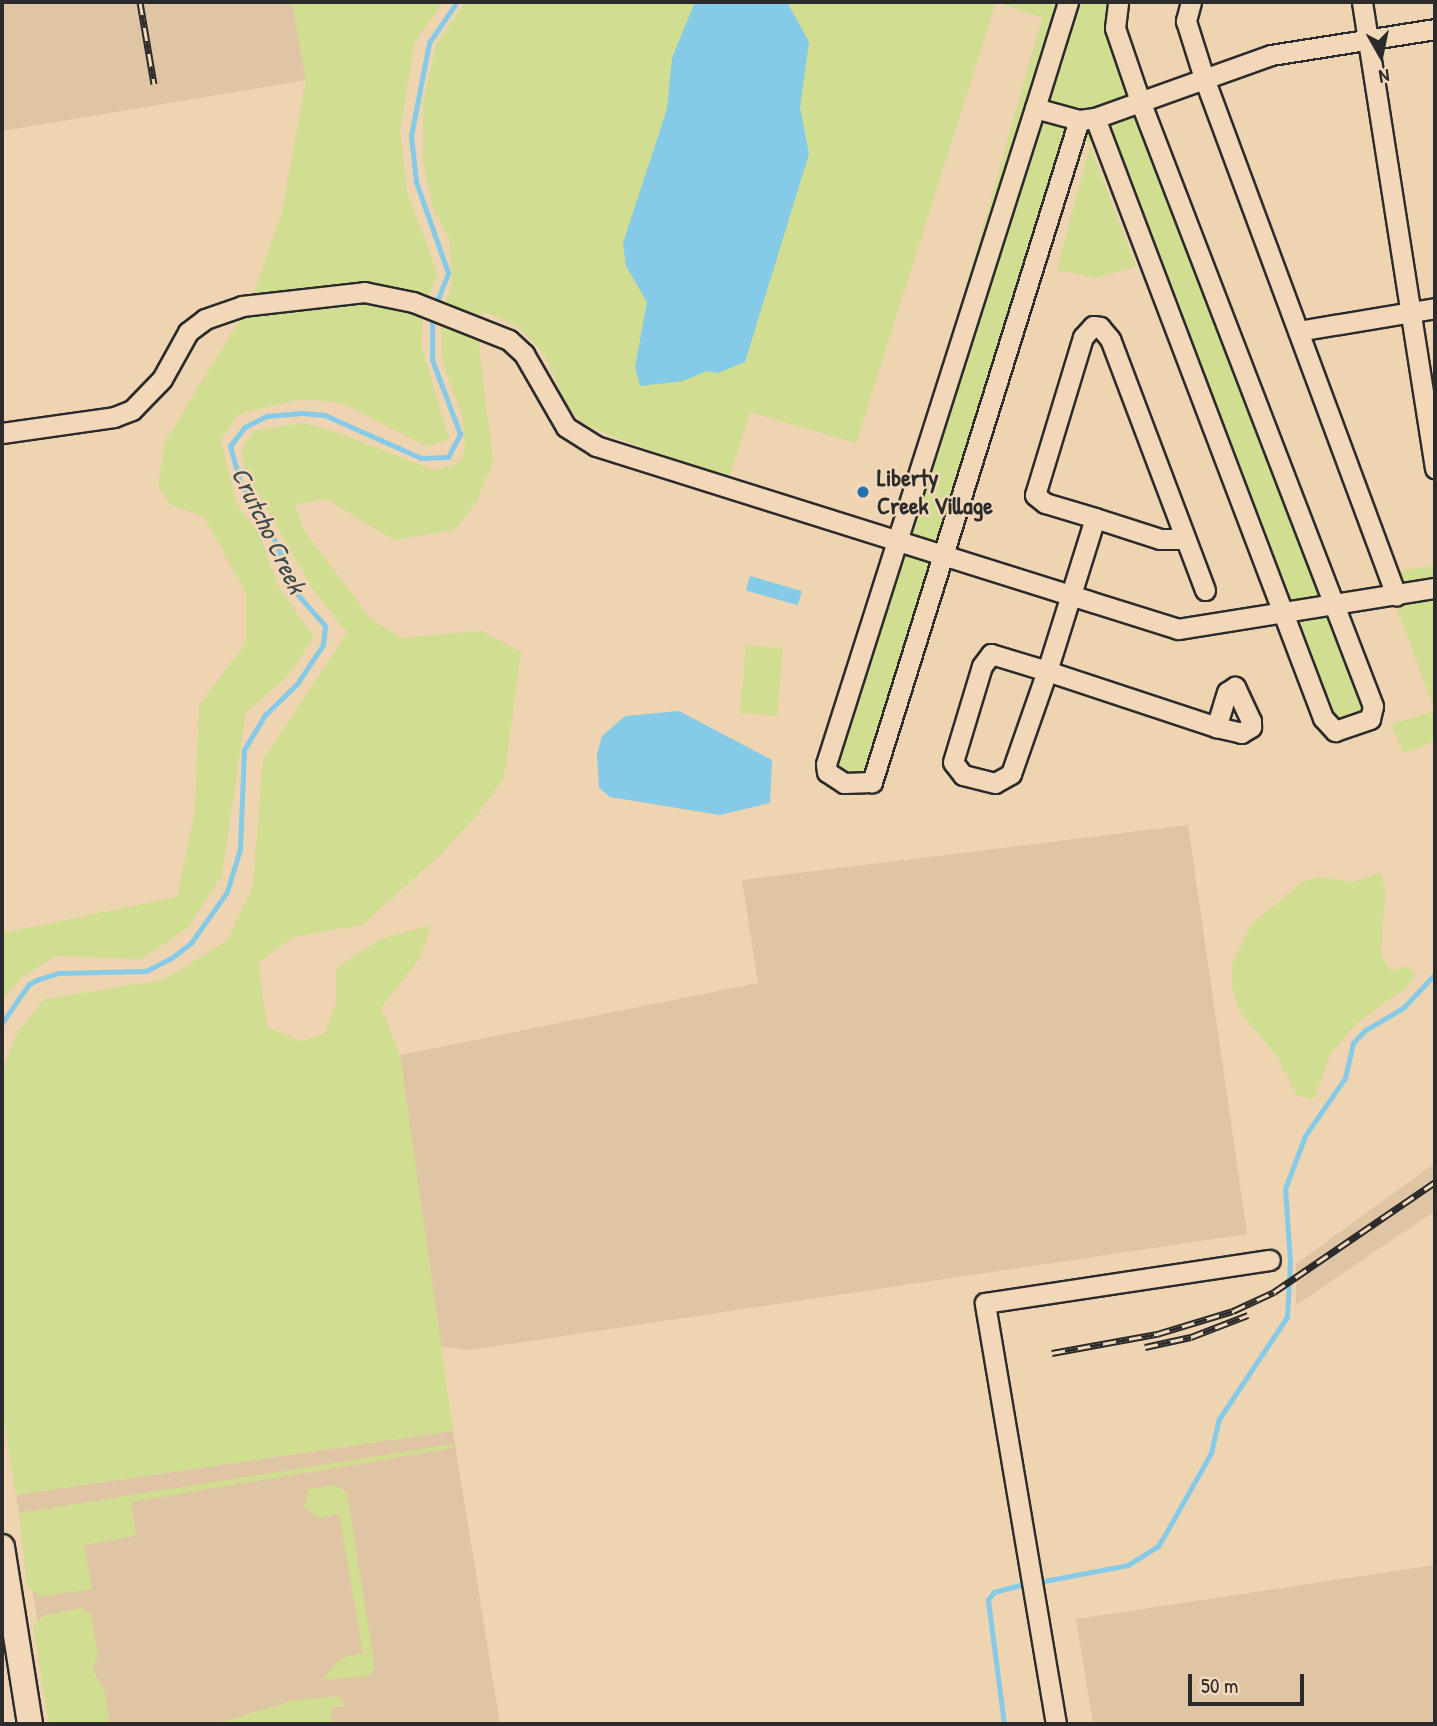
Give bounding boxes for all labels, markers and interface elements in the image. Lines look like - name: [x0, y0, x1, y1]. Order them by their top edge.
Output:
- north arrow: [1346, 21, 1416, 91]
- text: N: [1377, 63, 1391, 90]
- water label: Crutcho Creek: [225, 462, 313, 598]
- place label: Liberty Creek Village: [877, 464, 993, 520]
- marker: Liberty Creek Village: [855, 484, 871, 500]
- scale bar: [1192, 1660, 1308, 1704]
- text: 50 m: [1201, 1671, 1238, 1700]

